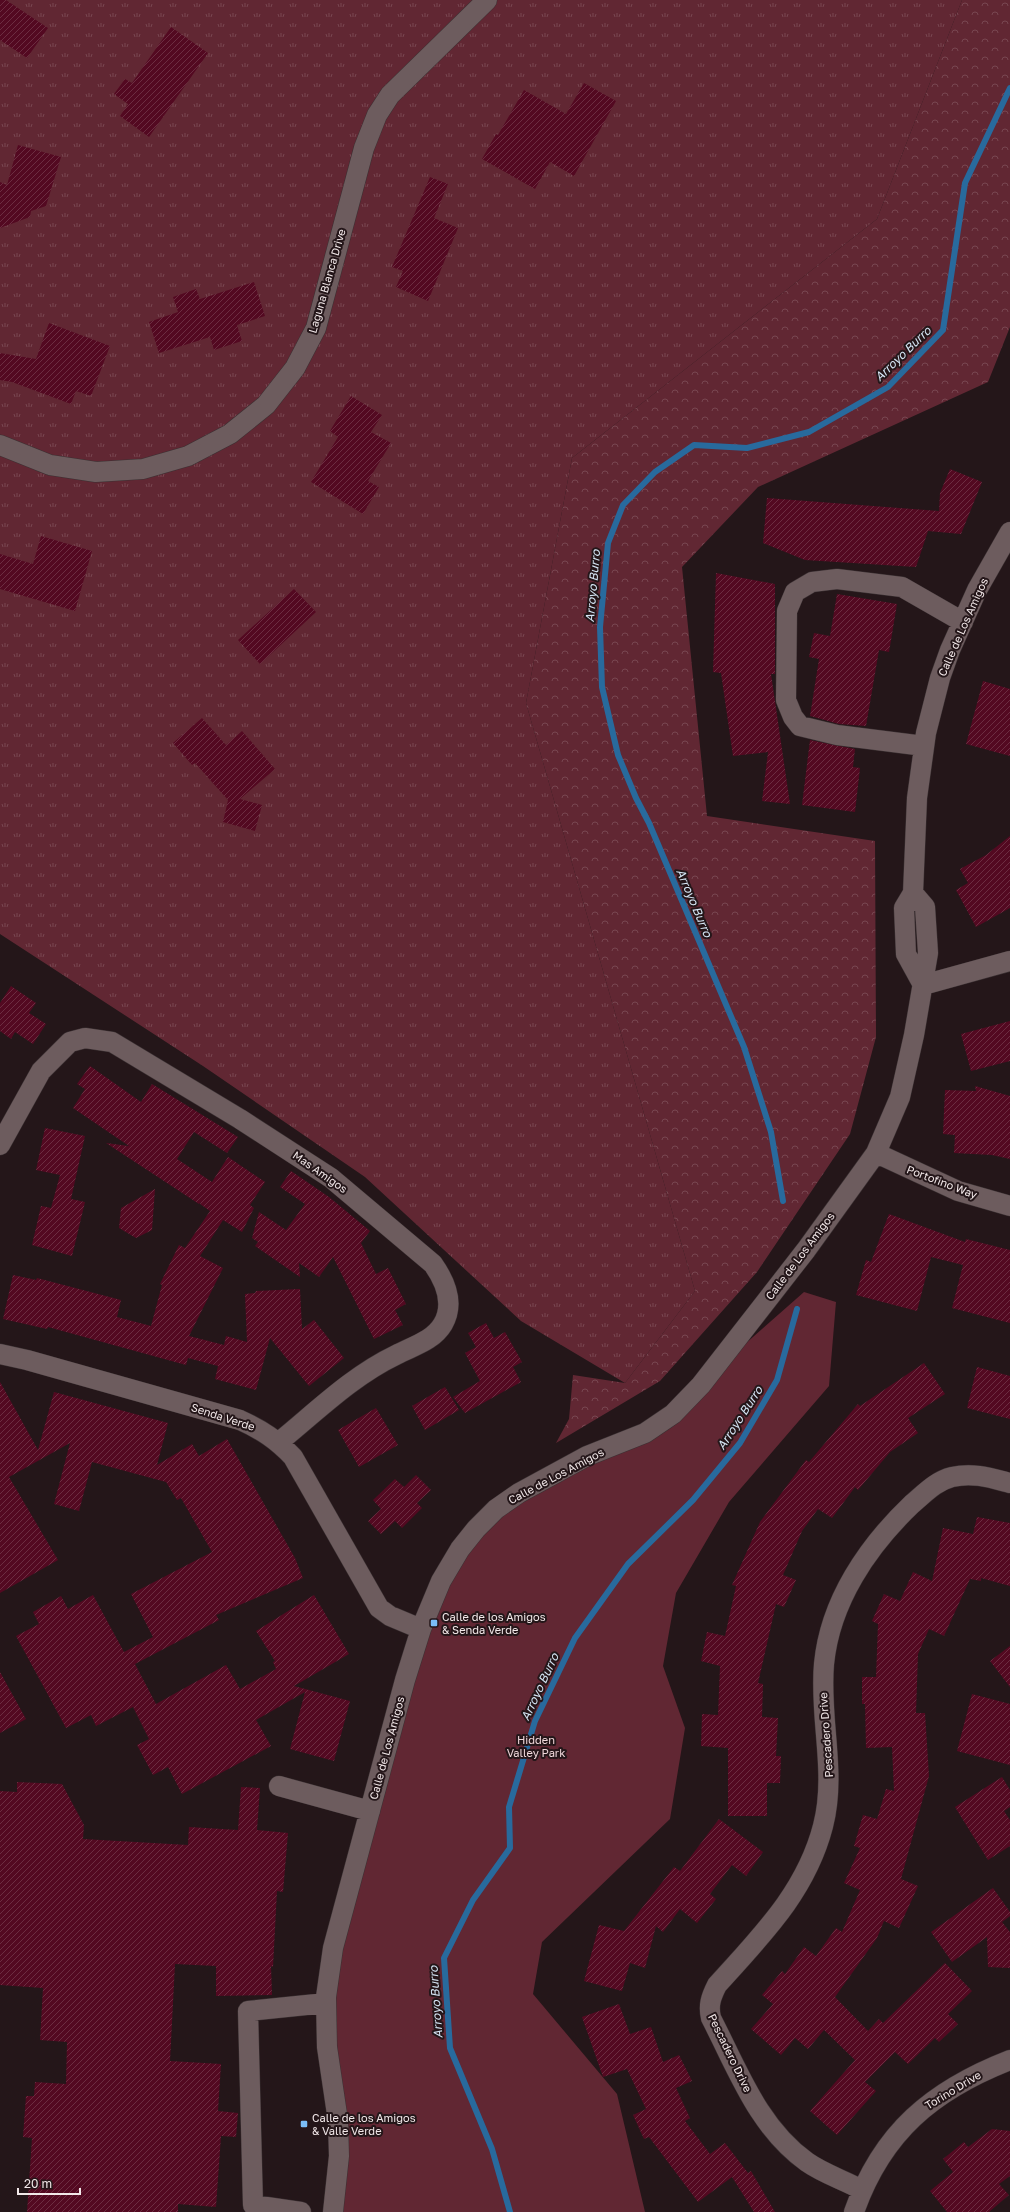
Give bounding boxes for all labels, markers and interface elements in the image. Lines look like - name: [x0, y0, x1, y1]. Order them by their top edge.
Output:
- street label: Laguna Blanca Drive: [305, 227, 348, 334]
- water label: Arroyo Burro: [871, 322, 935, 384]
- water label: Arroyo Burro: [582, 548, 603, 623]
- street label: Calle de Los Amigos: [935, 575, 990, 678]
- water label: Arroyo Burro: [673, 866, 716, 940]
- street label: Mas Amigos: [291, 1148, 350, 1195]
- street label: Portofino Way: [905, 1162, 979, 1201]
- street label: Calle de Los Amigos: [762, 1209, 837, 1302]
- water label: Arroyo Burro: [714, 1383, 766, 1452]
- street label: Senda Verde: [190, 1400, 257, 1433]
- street label: Calle de Los Amigos: [506, 1445, 606, 1506]
- place label: Calle de los Amigos & Senda Verde: [442, 1610, 546, 1636]
- marker: Calle de los Amigos & Senda Verde: [429, 1618, 439, 1628]
- water label: Arroyo Burro: [517, 1650, 562, 1723]
- street label: Pescadero Drive: [816, 1692, 835, 1778]
- street label: Calle de Los Amigos: [366, 1695, 407, 1801]
- park label: Hidden Valley Park: [507, 1733, 565, 1759]
- water label: Arroyo Burro: [425, 1964, 446, 2039]
- street label: Pescadero Drive: [706, 2012, 755, 2094]
- street label: Torino Drive: [922, 2068, 983, 2111]
- place label: Calle de los Amigos & Valle Verde: [312, 2111, 416, 2137]
- marker: Calle de los Amigos & Valle Verde: [299, 2119, 309, 2129]
- scale bar: [18, 2170, 80, 2196]
- text: 20 m: [24, 2176, 52, 2191]

